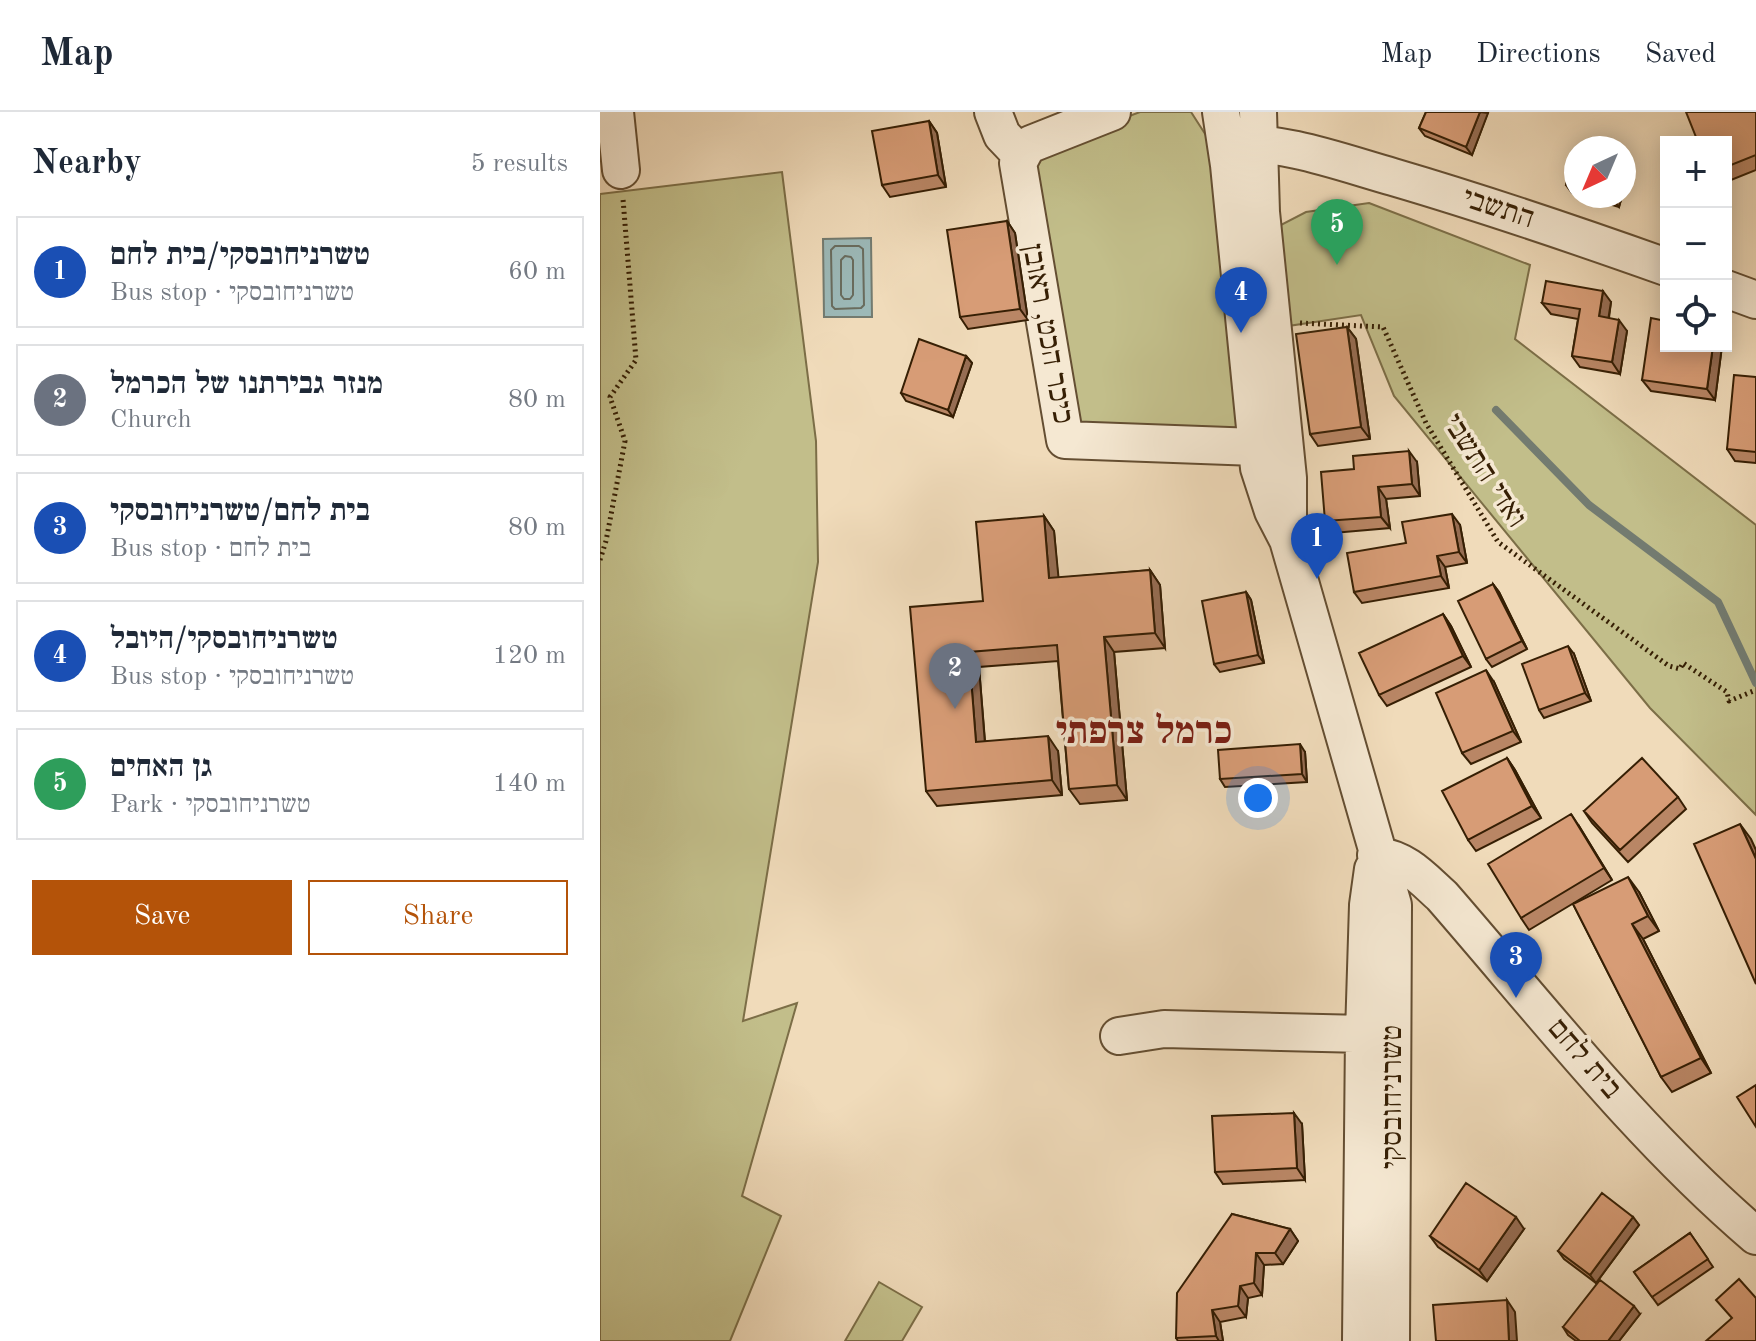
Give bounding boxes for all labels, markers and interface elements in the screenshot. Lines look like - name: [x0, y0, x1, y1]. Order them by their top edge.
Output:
- text: Map: [40, 36, 114, 74]
- text: Map: [1380, 41, 1432, 69]
- text: Directions: [1476, 41, 1601, 69]
- text: Saved: [1645, 41, 1716, 69]
- north arrow: [1564, 136, 1636, 208]
- map controls: [1660, 136, 1732, 352]
- button: +: [1660, 136, 1732, 208]
- text: Nearby: [32, 147, 142, 181]
- text: 5 results: [470, 151, 568, 177]
- street label: התשבי: [1458, 183, 1538, 235]
- pin: 5: [1311, 199, 1363, 265]
- button: −: [1660, 208, 1732, 280]
- text: טשרניחובסקי/בית לחם: [110, 241, 370, 271]
- street label: כיכר הכט, ראובן: [1016, 242, 1078, 426]
- text: 1: [52, 259, 68, 285]
- text: 60 m: [508, 259, 566, 285]
- pin: 4: [1215, 267, 1267, 333]
- text: Bus stop · טשרניחובסקי: [110, 280, 354, 306]
- button: locate: [1660, 280, 1732, 352]
- text: מנזר גבירתנו של הכרמל: [110, 370, 383, 400]
- text: 2: [52, 387, 68, 413]
- text: 80 m: [508, 387, 566, 413]
- text: Church: [110, 407, 192, 433]
- street label: ואדי התשבי: [1437, 409, 1531, 533]
- text: בית לחם/טשרניחובסקי: [110, 497, 370, 527]
- pin: 1: [1291, 513, 1343, 579]
- text: 3: [52, 515, 68, 541]
- text: 80 m: [508, 515, 566, 541]
- text: Bus stop · בית לחם: [110, 536, 311, 562]
- text: טשרניחובסקי/היובל: [110, 625, 338, 655]
- text: 4: [52, 643, 68, 669]
- text: 120 m: [493, 643, 566, 669]
- pin: 2: [929, 643, 981, 709]
- text: Bus stop · טשרניחובסקי: [110, 664, 354, 690]
- district label: כרמל צרפתי: [1056, 712, 1232, 752]
- text: גן האחים: [110, 753, 212, 783]
- text: 5: [52, 771, 68, 797]
- text: 140 m: [493, 771, 566, 797]
- your location: [1238, 778, 1278, 818]
- text: Park · טשרניחובסקי: [110, 792, 311, 818]
- button: Save: [32, 880, 292, 955]
- button: Share: [308, 880, 568, 955]
- pin: 3: [1490, 932, 1542, 998]
- street label: בית לחם: [1542, 1013, 1627, 1105]
- street label: טשרניחובסקי: [1378, 1025, 1408, 1169]

